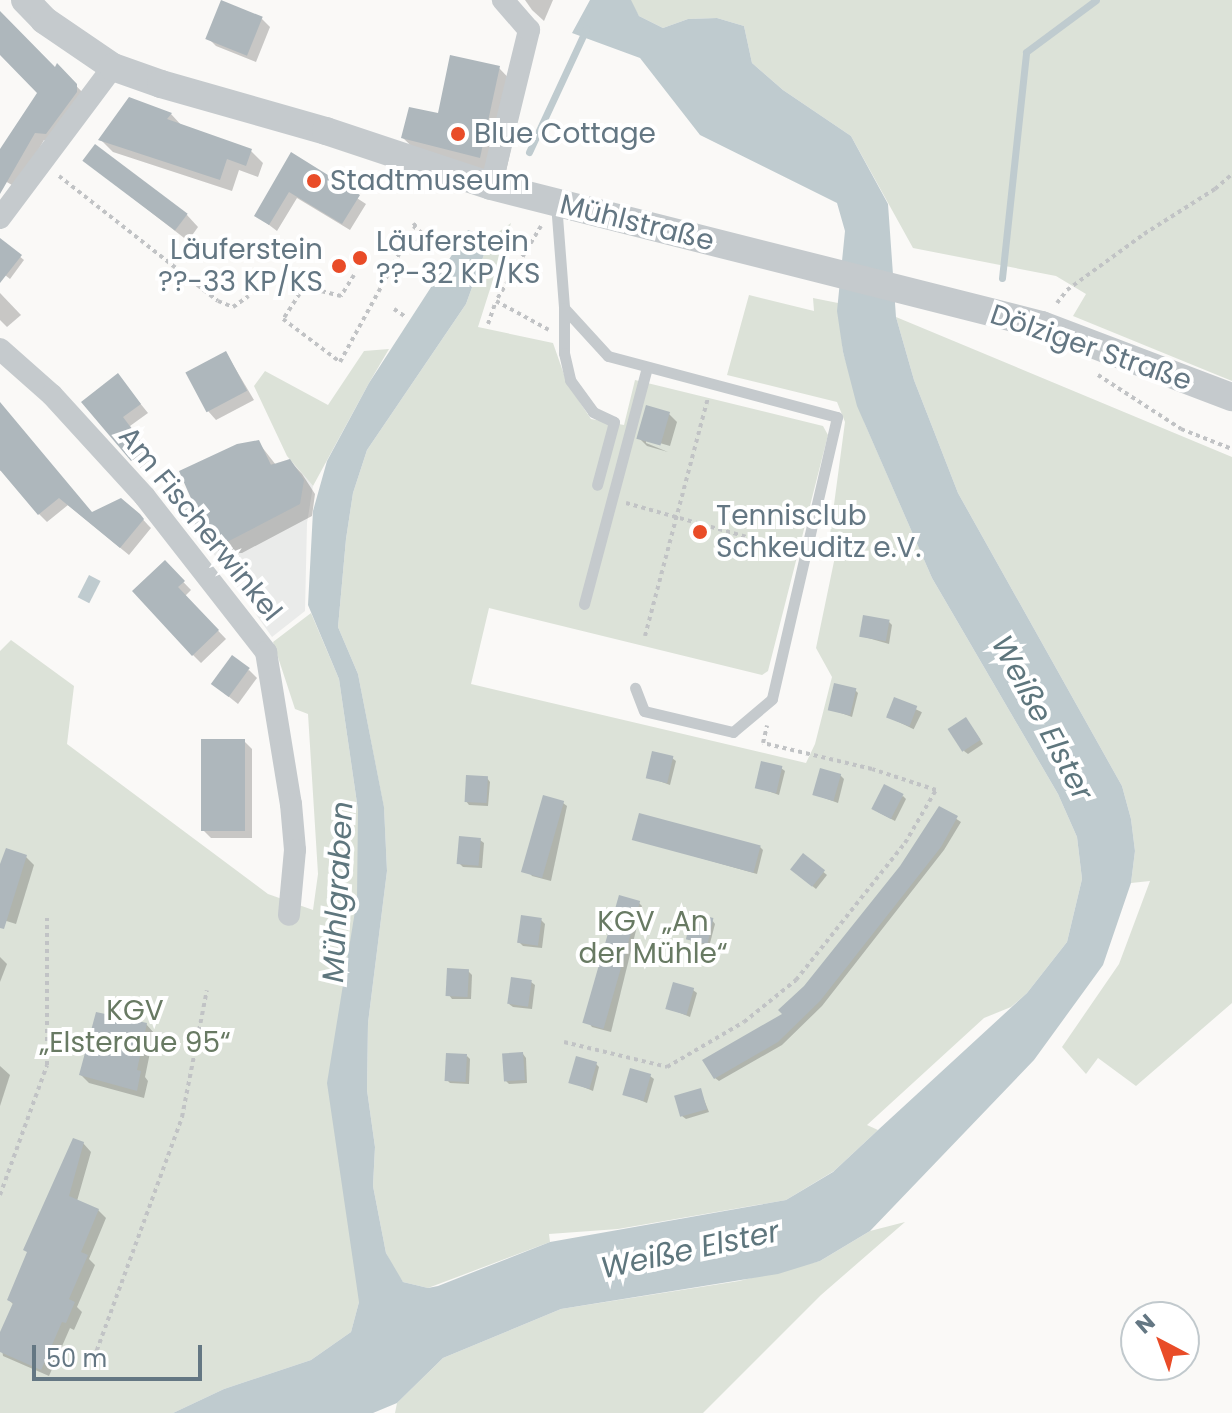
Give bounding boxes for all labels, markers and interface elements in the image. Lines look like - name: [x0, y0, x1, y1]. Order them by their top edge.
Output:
- place label: Blue Cottage: [474, 117, 656, 151]
- marker: Blue Cottage: [449, 125, 467, 143]
- place label: Stadtmuseum: [330, 164, 530, 198]
- marker: Stadtmuseum: [305, 172, 323, 190]
- street label: Mühlstraße: [557, 188, 717, 258]
- place label: Läuferstein ??-32 KP/KS: [376, 225, 540, 291]
- place label: Läuferstein ??-33 KP/KS: [158, 233, 323, 299]
- marker: Läuferstein ??-32 KP/KS: [351, 249, 369, 267]
- marker: Läuferstein ??-33 KP/KS: [330, 257, 348, 275]
- street label: Dölziger Straße: [986, 298, 1196, 398]
- street label: Am Fischerwinkel: [111, 420, 289, 628]
- place label: Tennisclub Schkeuditz e.V.: [716, 499, 921, 565]
- marker: Tennisclub Schkeuditz e.V.: [691, 523, 709, 541]
- water label: Weiße Elster: [983, 629, 1101, 807]
- water label: Mühlgraben: [315, 800, 361, 984]
- park label: KGV „An der Mühle“: [578, 905, 728, 971]
- park label: KGV „Elsteraue 95“: [39, 994, 231, 1060]
- water label: Weiße Elster: [597, 1214, 783, 1286]
- north arrow: [1120, 1301, 1200, 1381]
- text: N: [1129, 1307, 1162, 1341]
- scale bar: [36, 1329, 206, 1379]
- text: 50 m: [46, 1342, 107, 1375]

